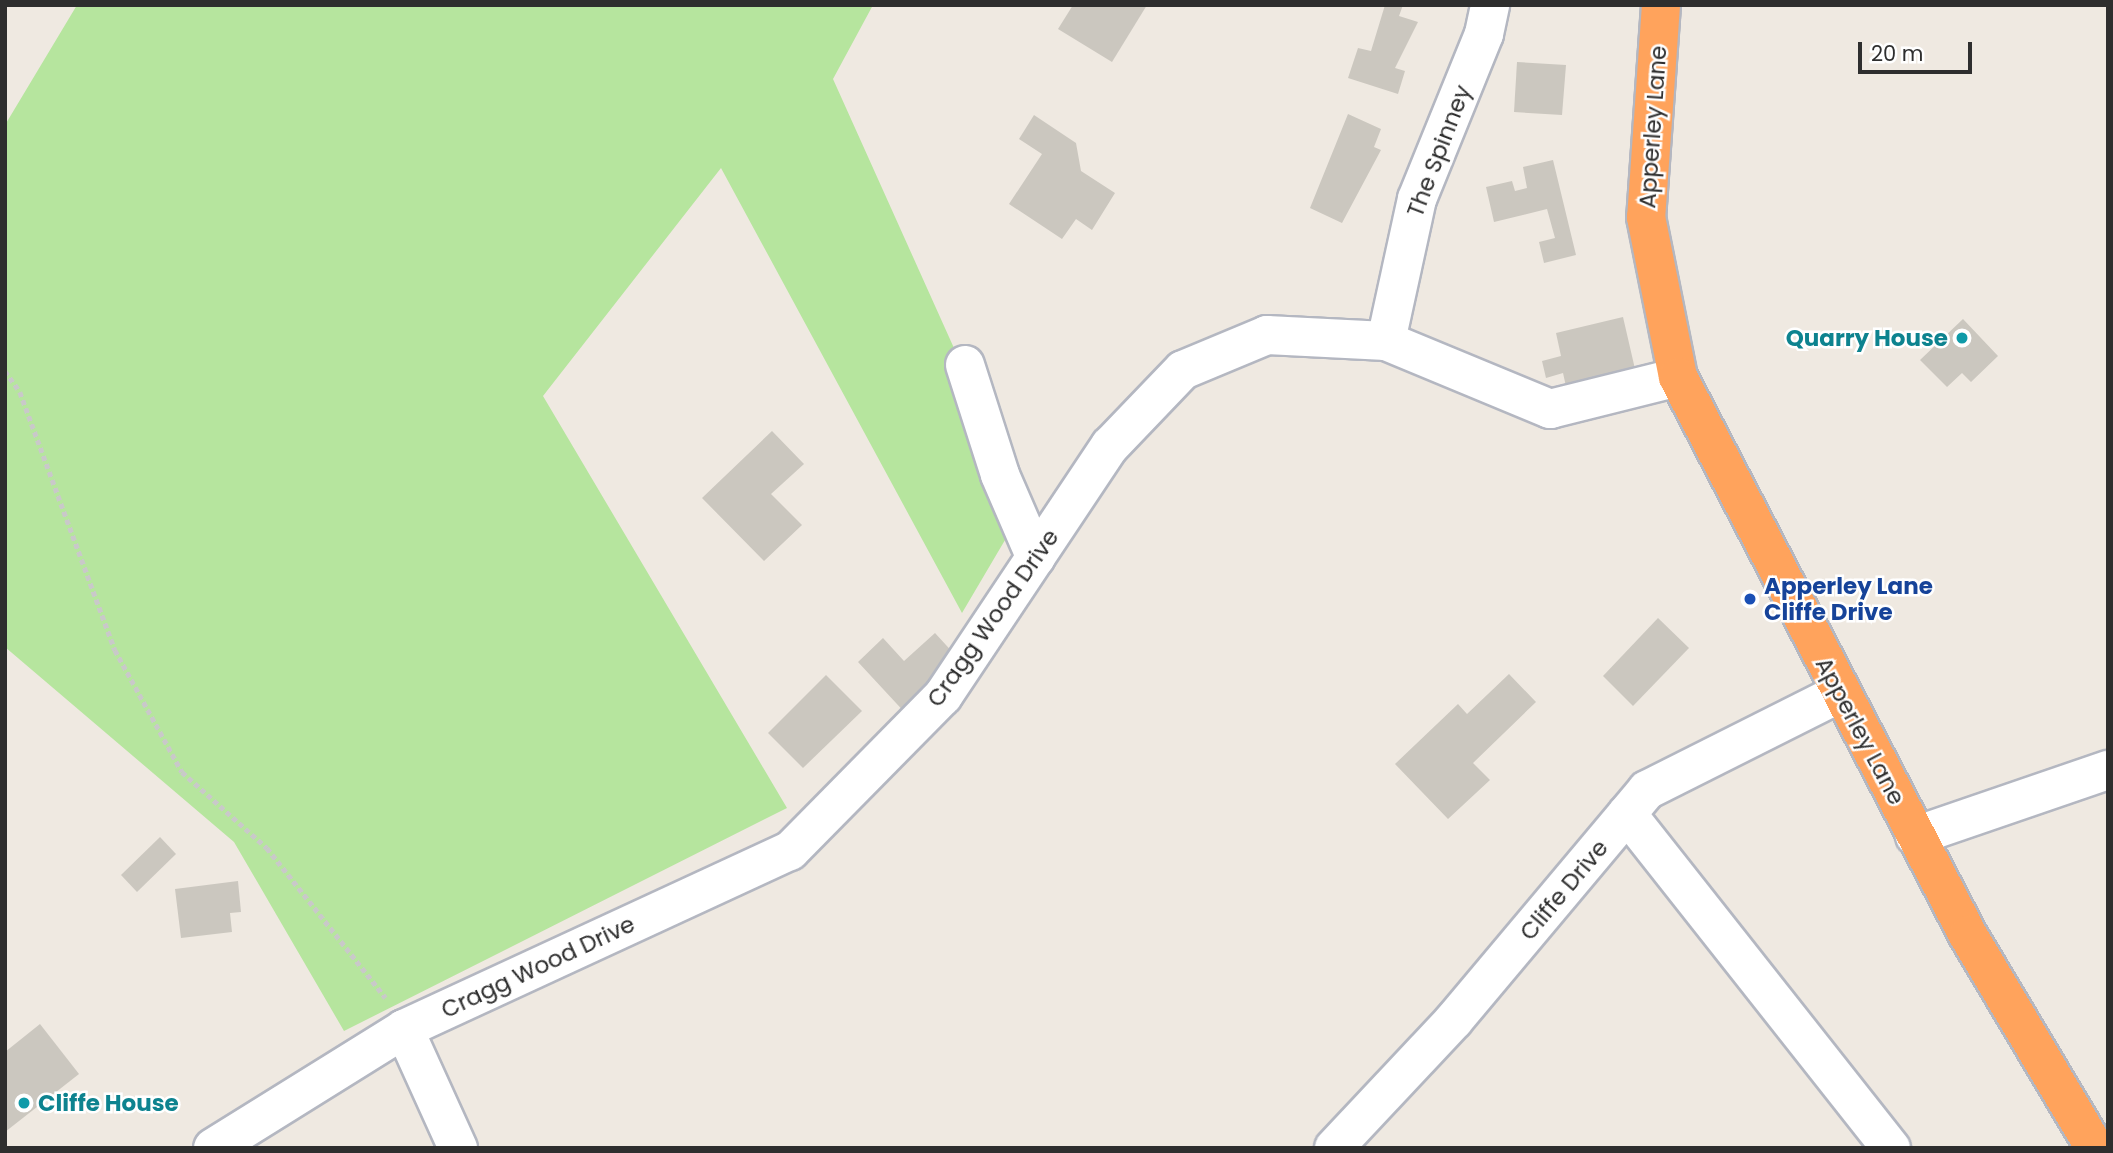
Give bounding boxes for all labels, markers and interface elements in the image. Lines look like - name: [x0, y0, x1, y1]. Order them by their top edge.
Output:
- scale bar: [1861, 28, 1975, 72]
- text: 20 m: [1871, 39, 1924, 68]
- street label: Apperley Lane: [1634, 45, 1672, 209]
- street label: The Spinney: [1401, 81, 1477, 221]
- place label: Quarry House: [1786, 324, 1948, 352]
- marker: Quarry House: [1954, 330, 1970, 346]
- street label: Cragg Wood Drive: [921, 524, 1065, 712]
- place label: Apperley Lane Cliffe Drive: [1764, 572, 1933, 626]
- marker: Apperley Lane Cliffe Drive: [1742, 591, 1758, 607]
- street label: Apperley Lane: [1810, 653, 1910, 809]
- street label: Cliffe Drive: [1514, 834, 1614, 946]
- street label: Cragg Wood Drive: [437, 910, 639, 1024]
- place label: Cliffe House: [38, 1089, 179, 1117]
- marker: Cliffe House: [16, 1095, 32, 1111]

